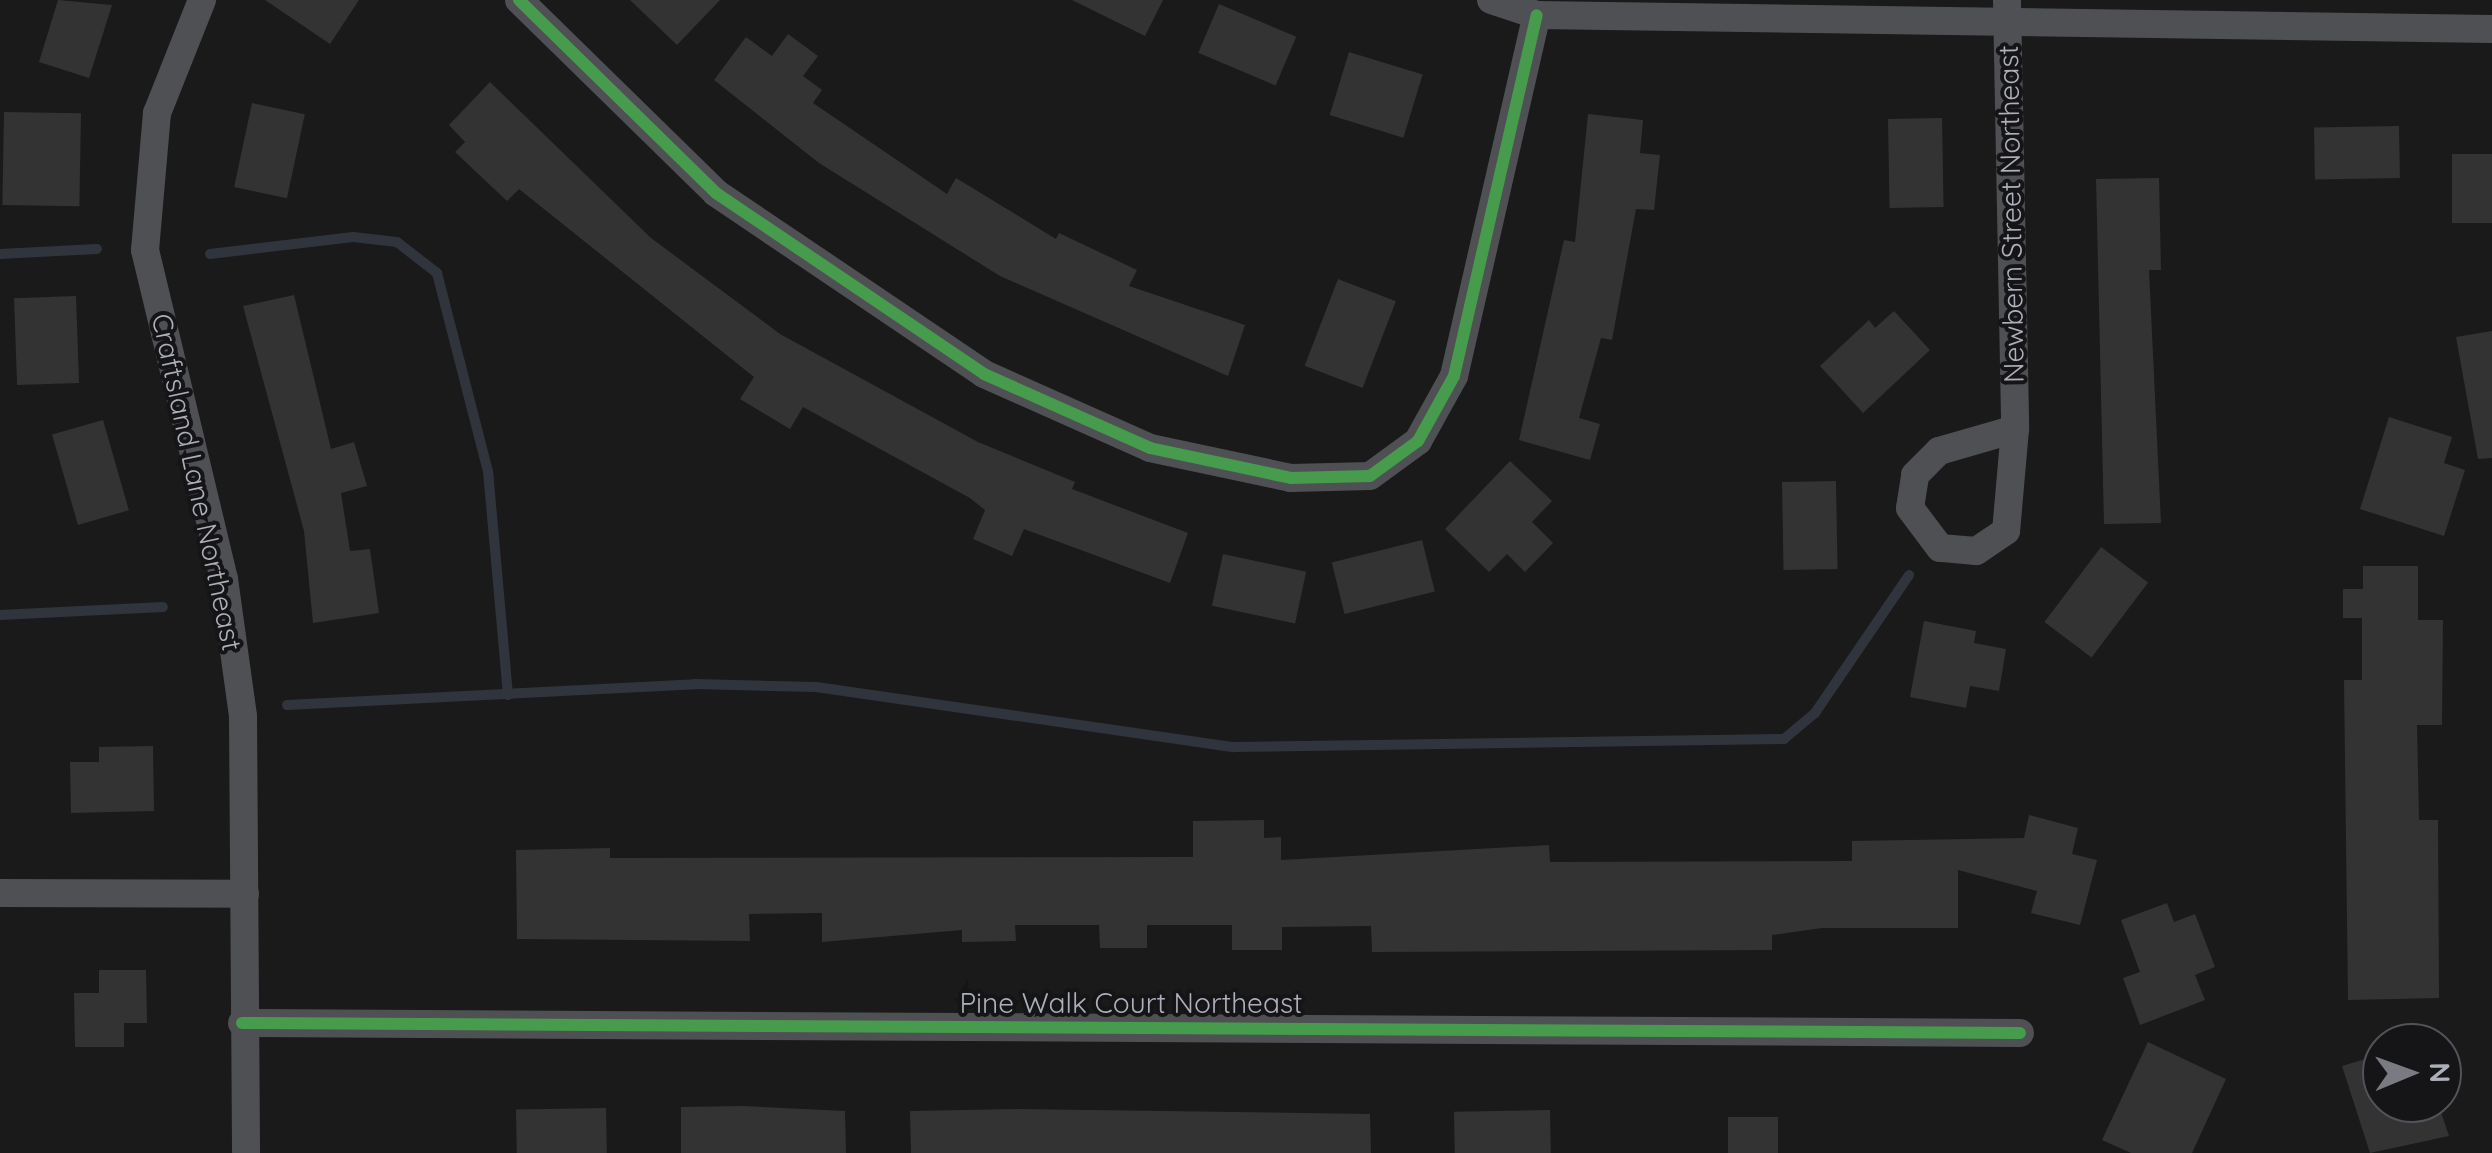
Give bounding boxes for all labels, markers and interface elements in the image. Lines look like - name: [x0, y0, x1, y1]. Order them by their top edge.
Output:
- street label: Newbern Street Northeast: [1991, 45, 2031, 383]
- street label: Craftsland Lane Northeast: [145, 310, 249, 654]
- street label: Pine Walk Court Northeast: [959, 986, 1303, 1020]
- north arrow: [2362, 1023, 2462, 1123]
- text: N: [2423, 1062, 2458, 1083]

